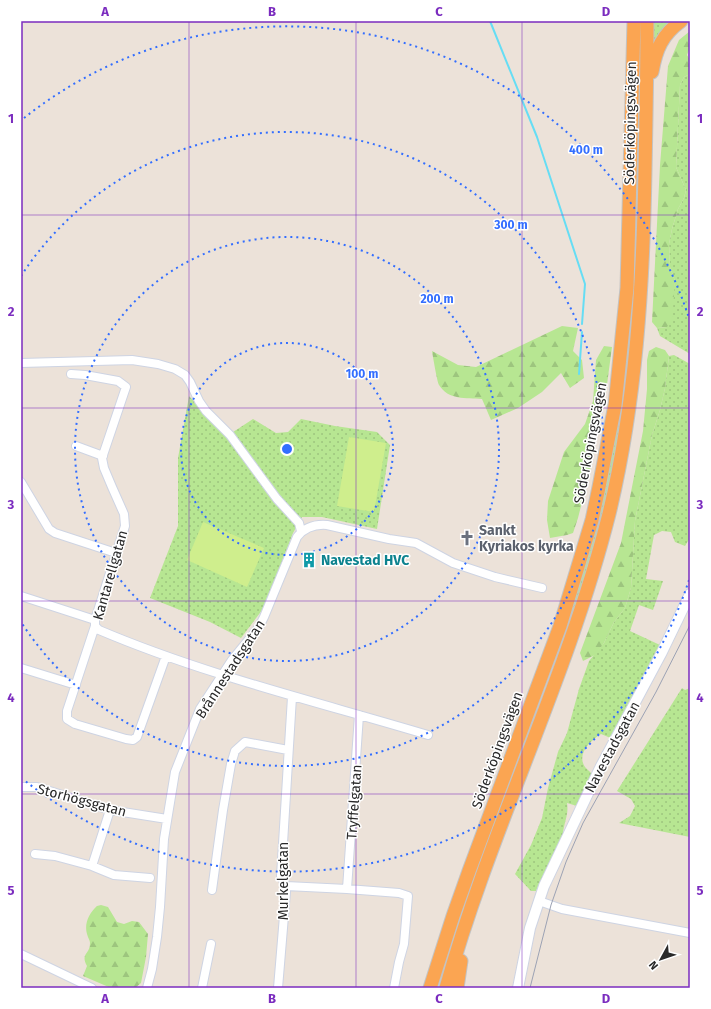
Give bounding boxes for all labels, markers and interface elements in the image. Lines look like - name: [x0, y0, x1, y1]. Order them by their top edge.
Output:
- text: A: [100, 4, 109, 19]
- text: B: [268, 4, 276, 19]
- text: C: [435, 4, 443, 19]
- text: D: [602, 4, 611, 19]
- street label: Söderköpingsvägen: [621, 61, 640, 185]
- text: 1: [8, 111, 14, 126]
- text: 1: [697, 111, 703, 126]
- text: 400 m: [569, 143, 603, 157]
- text: 300 m: [493, 218, 528, 232]
- text: 200 m: [420, 292, 454, 306]
- text: 2: [8, 304, 15, 319]
- text: 2: [697, 304, 704, 319]
- text: 100 m: [346, 367, 378, 381]
- street label: Söderköpingsvägen: [570, 381, 611, 505]
- centre of rings: [280, 442, 294, 456]
- text: 3: [7, 497, 15, 512]
- text: 3: [696, 497, 704, 512]
- place label: Sankt Kyriakos kyrka: [479, 522, 574, 555]
- street label: Kantarellgatan: [90, 528, 131, 622]
- church icon: Sankt Kyriakos kyrka: [458, 529, 476, 547]
- building icon: Navestad HVC: [300, 551, 318, 569]
- place label: Navestad HVC: [321, 552, 409, 569]
- street label: Brånnestadsgatan: [192, 617, 269, 722]
- street label: Söderköpingsvägen: [468, 689, 527, 811]
- text: 4: [7, 690, 15, 705]
- text: 4: [696, 690, 704, 705]
- street label: Navestadsgatan: [581, 699, 644, 796]
- street label: Tryffelgatan: [343, 764, 366, 840]
- street label: Storhögsgatan: [35, 780, 128, 821]
- street label: Murkelgatan: [275, 842, 292, 920]
- text: 5: [8, 883, 15, 898]
- text: 5: [697, 883, 704, 898]
- north arrow: [641, 939, 681, 979]
- text: N: [646, 958, 661, 972]
- text: A: [100, 991, 109, 1006]
- text: B: [268, 991, 276, 1006]
- text: C: [435, 991, 443, 1006]
- text: D: [602, 991, 611, 1006]

